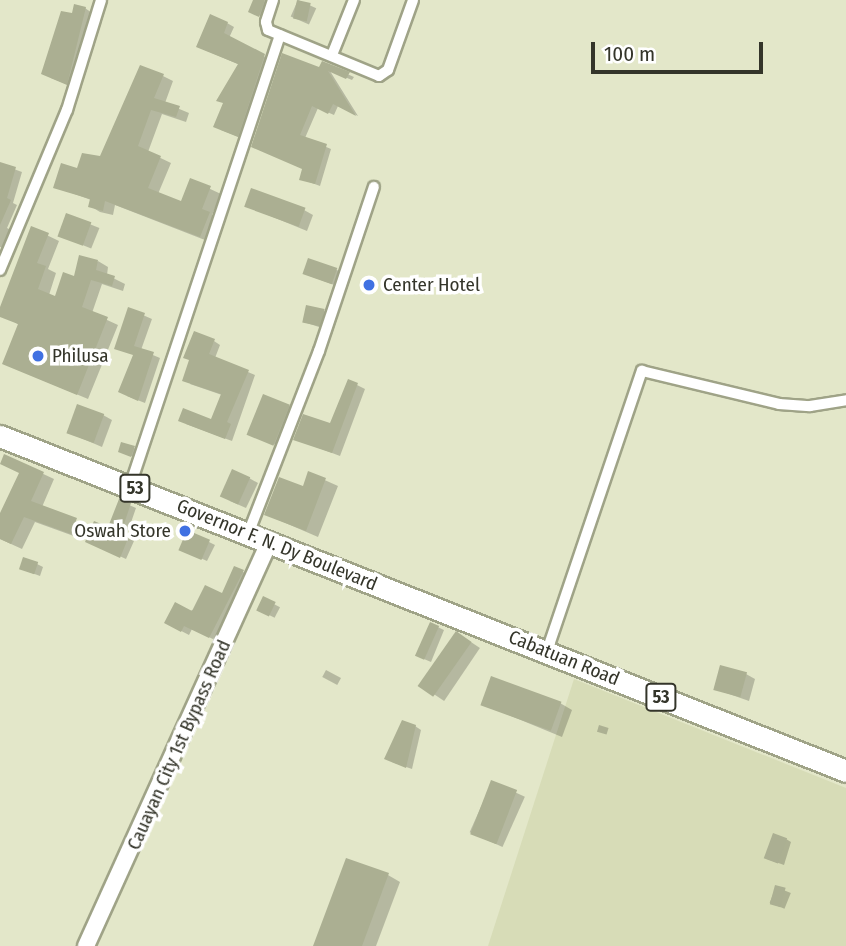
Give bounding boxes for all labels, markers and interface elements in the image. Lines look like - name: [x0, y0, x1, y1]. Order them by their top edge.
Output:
- scale bar: [594, 28, 766, 72]
- text: 100 m: [604, 41, 655, 67]
- place label: Center Hotel: [383, 274, 480, 296]
- marker: Center Hotel: [361, 277, 377, 293]
- place label: Philusa: [52, 345, 109, 367]
- marker: Philusa: [30, 348, 46, 364]
- road number: 53: [119, 474, 151, 502]
- street label: Governor F. N. Dy Boulevard: [174, 494, 380, 596]
- place label: Oswah Store: [74, 520, 171, 542]
- marker: Oswah Store: [177, 523, 193, 539]
- street label: Cabatuan Road: [505, 625, 623, 691]
- street label: Cauayan City 1st Bypass Road: [122, 637, 236, 853]
- road number: 53: [645, 682, 677, 712]

